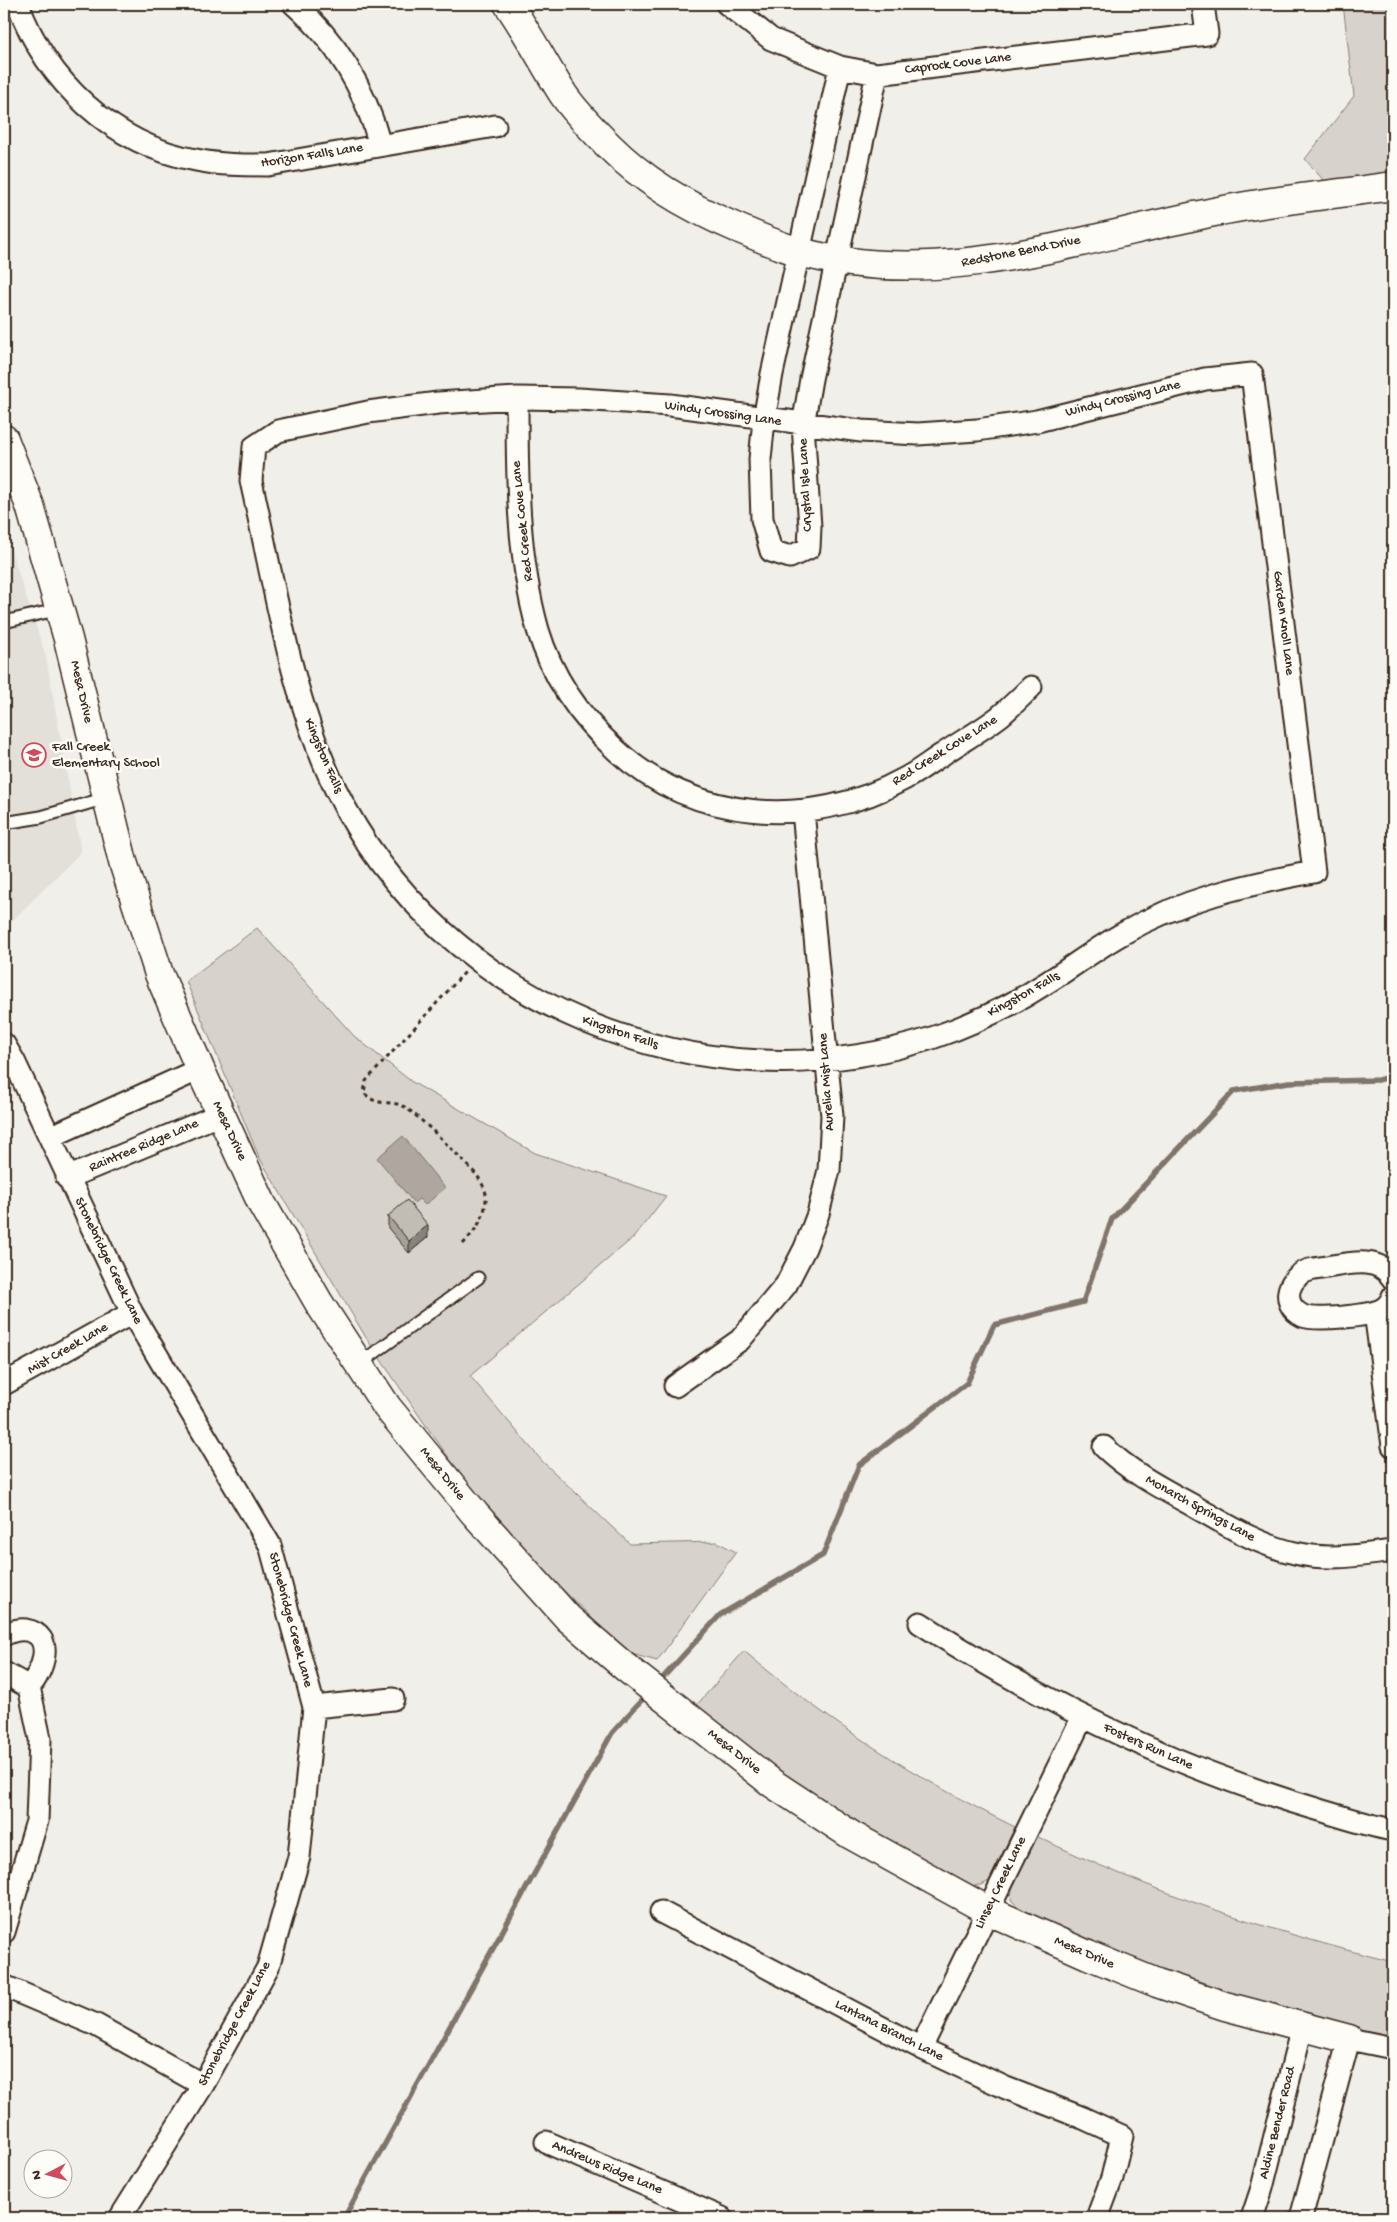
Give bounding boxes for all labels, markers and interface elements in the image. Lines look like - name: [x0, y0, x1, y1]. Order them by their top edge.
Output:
- street label: Caprock Cove Lane: [904, 49, 1013, 79]
- street label: Horizon Falls Lane: [260, 139, 365, 172]
- street label: Redstone Bend Drive: [960, 232, 1083, 272]
- street label: Windy Crossing Lane: [1064, 376, 1183, 422]
- street label: Windy Crossing Lane: [663, 397, 783, 431]
- street label: Crystal Isle Lane: [795, 437, 817, 532]
- street label: Red Creek Cove Lane: [508, 459, 538, 582]
- street label: Garden Knoll Lane: [1268, 570, 1298, 677]
- street label: Mesa Drive: [66, 659, 97, 726]
- street label: Red Creek Cove Lane: [889, 711, 1001, 790]
- street label: Kingston Falls: [300, 716, 347, 797]
- place label: Fall Creek Elementary School: [51, 739, 160, 772]
- school or university icon: Fall Creek Elementary School: [21, 742, 47, 768]
- street label: Kingston Falls: [985, 968, 1064, 1022]
- street label: Kingston Falls: [580, 1012, 661, 1054]
- street label: Aurelia Mist Lane: [815, 1032, 839, 1131]
- street label: Mesa Drive: [208, 1099, 250, 1164]
- street label: Raintree Ridge Lane: [87, 1115, 202, 1177]
- street label: Stonebridge Creek Lane: [70, 1195, 146, 1328]
- street label: Mist Creek Lane: [25, 1319, 112, 1379]
- street label: Mesa Drive: [415, 1444, 469, 1505]
- street label: Monarch Springs Lane: [1142, 1472, 1259, 1547]
- street label: Stonebridge Creek Lane: [264, 1551, 316, 1690]
- street label: Fosters Run Lane: [1100, 1719, 1196, 1775]
- street label: Mesa Drive: [704, 1726, 765, 1779]
- street label: Linsey Creek Lane: [971, 1833, 1031, 1932]
- street label: Mesa Drive: [1051, 1933, 1117, 1974]
- street label: Stonebridge Creek Lane: [195, 1958, 275, 2089]
- street label: Lantana Branch Lane: [832, 1996, 947, 2066]
- street label: Aldine Bender Road: [1256, 2063, 1301, 2181]
- street label: Andrews Ridge Lane: [549, 2137, 666, 2199]
- north arrow: [22, 2150, 72, 2200]
- text: N: [29, 2170, 46, 2181]

